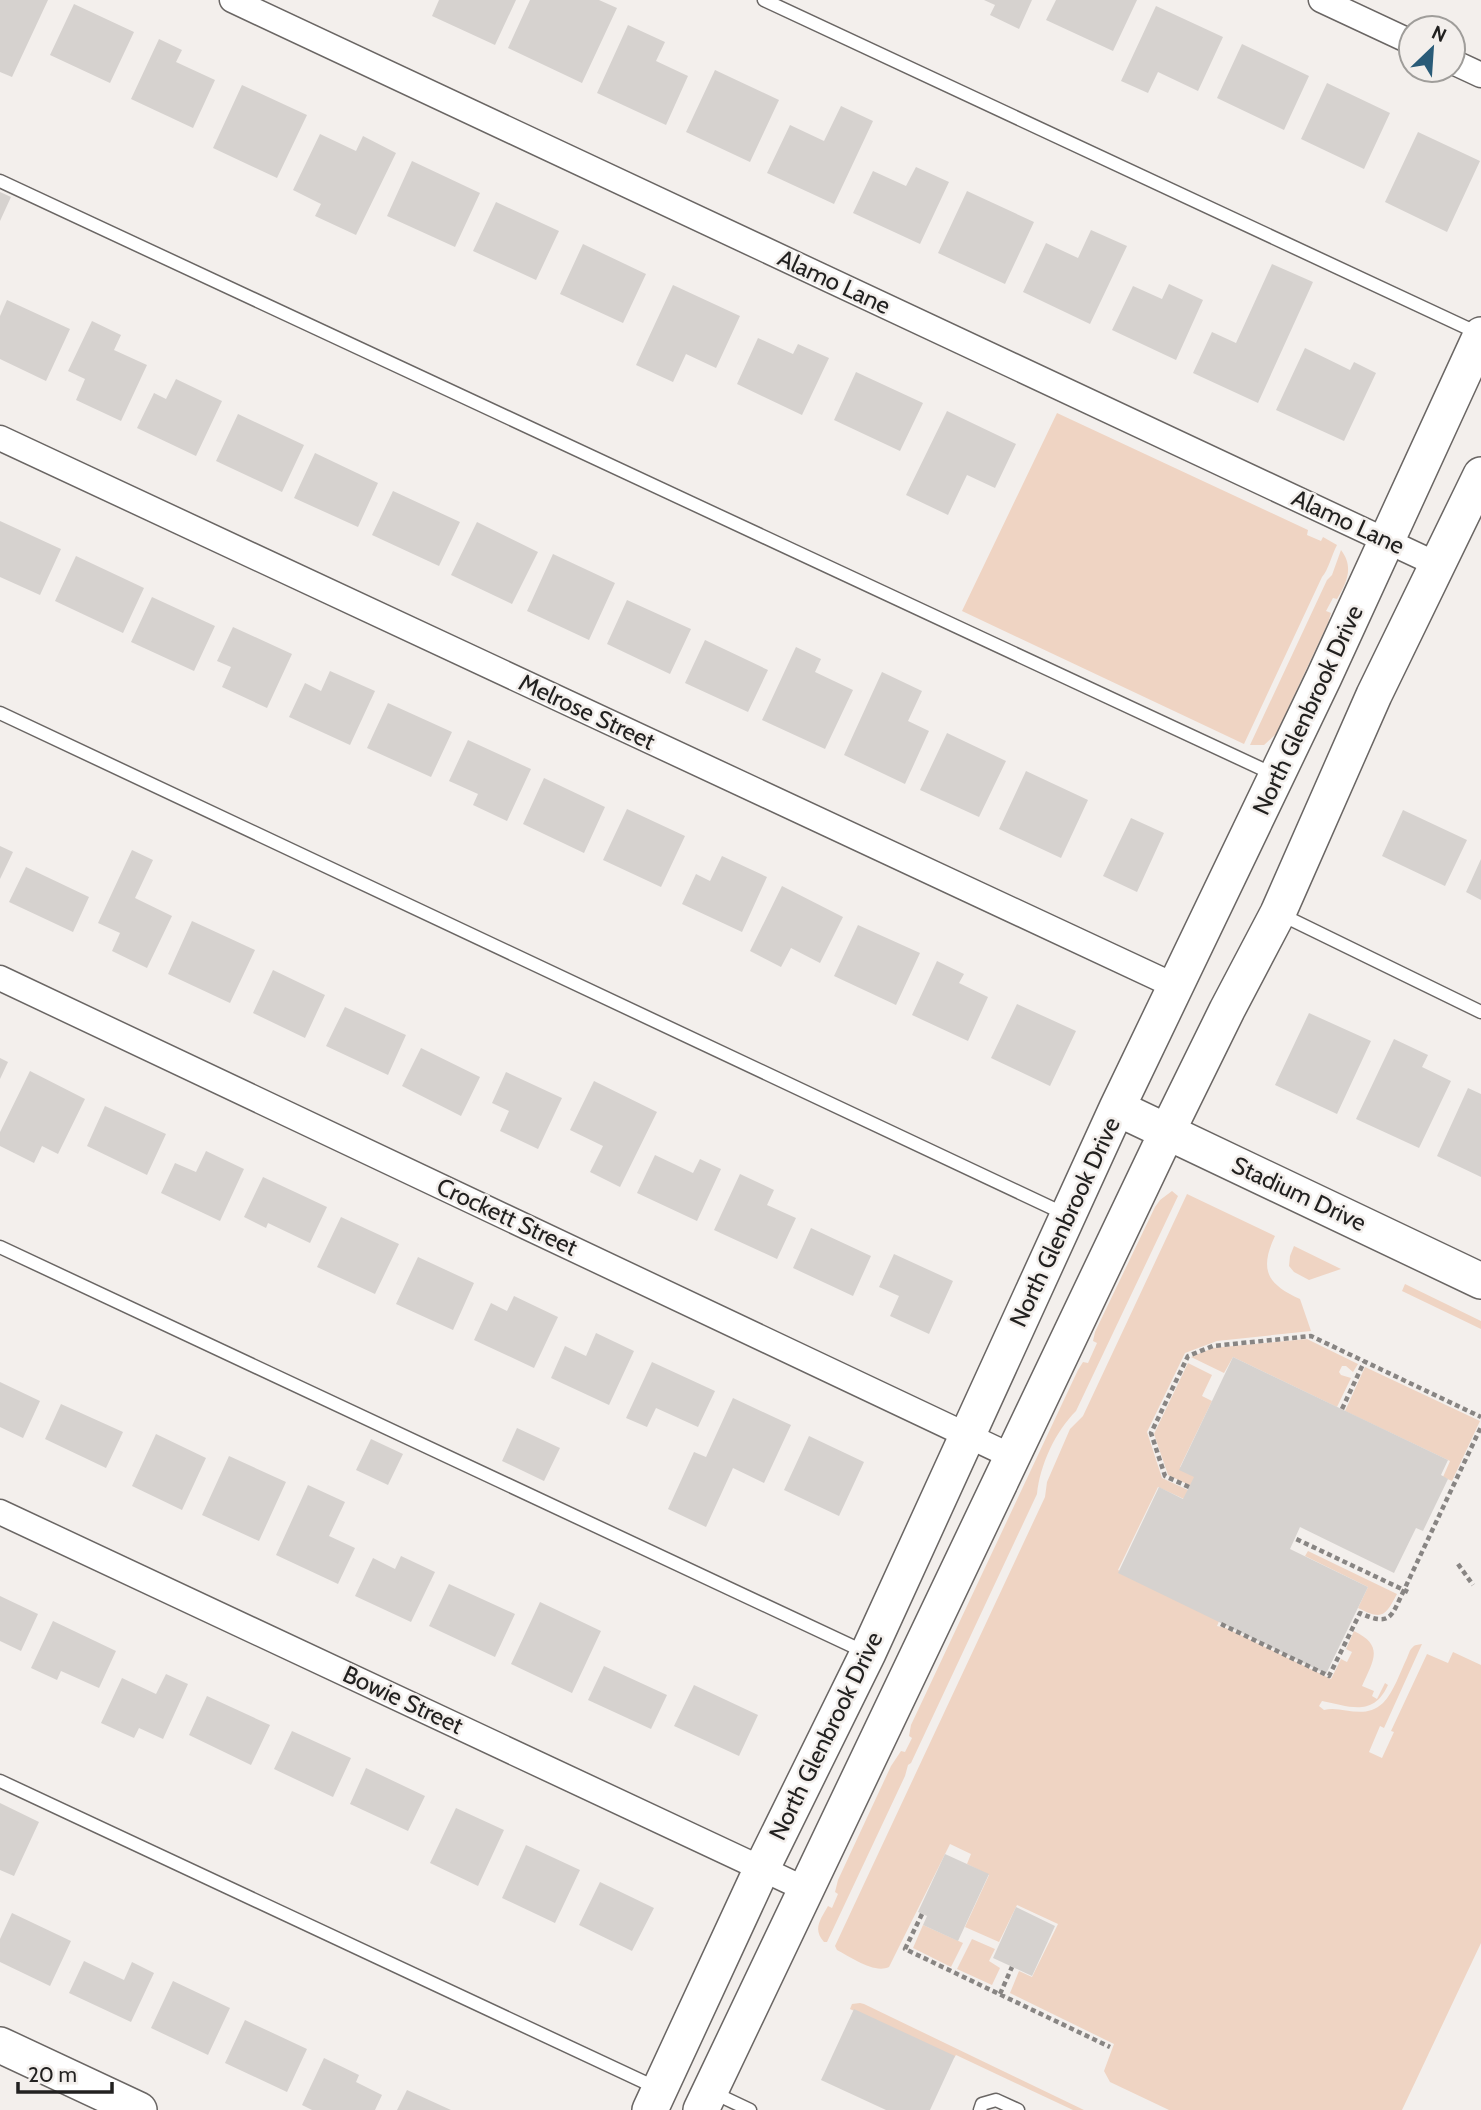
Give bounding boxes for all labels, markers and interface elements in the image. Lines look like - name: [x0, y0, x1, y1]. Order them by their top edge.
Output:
- north arrow: [1397, 14, 1467, 84]
- text: N: [1428, 21, 1450, 47]
- street label: Alamo Lane: [773, 243, 895, 320]
- street label: Alamo Lane: [1287, 483, 1409, 560]
- street label: North Glenbrook Drive: [1246, 600, 1369, 819]
- street label: Melrose Street: [514, 667, 660, 756]
- street label: North Glenbrook Drive: [1003, 1112, 1126, 1331]
- street label: Stadium Drive: [1228, 1150, 1371, 1237]
- street label: Crockett Street: [432, 1171, 582, 1262]
- street label: North Glenbrook Drive: [763, 1627, 889, 1845]
- street label: Bowie Street: [339, 1659, 468, 1740]
- scale bar: [18, 2050, 112, 2094]
- text: 20 m: [28, 2062, 77, 2087]

